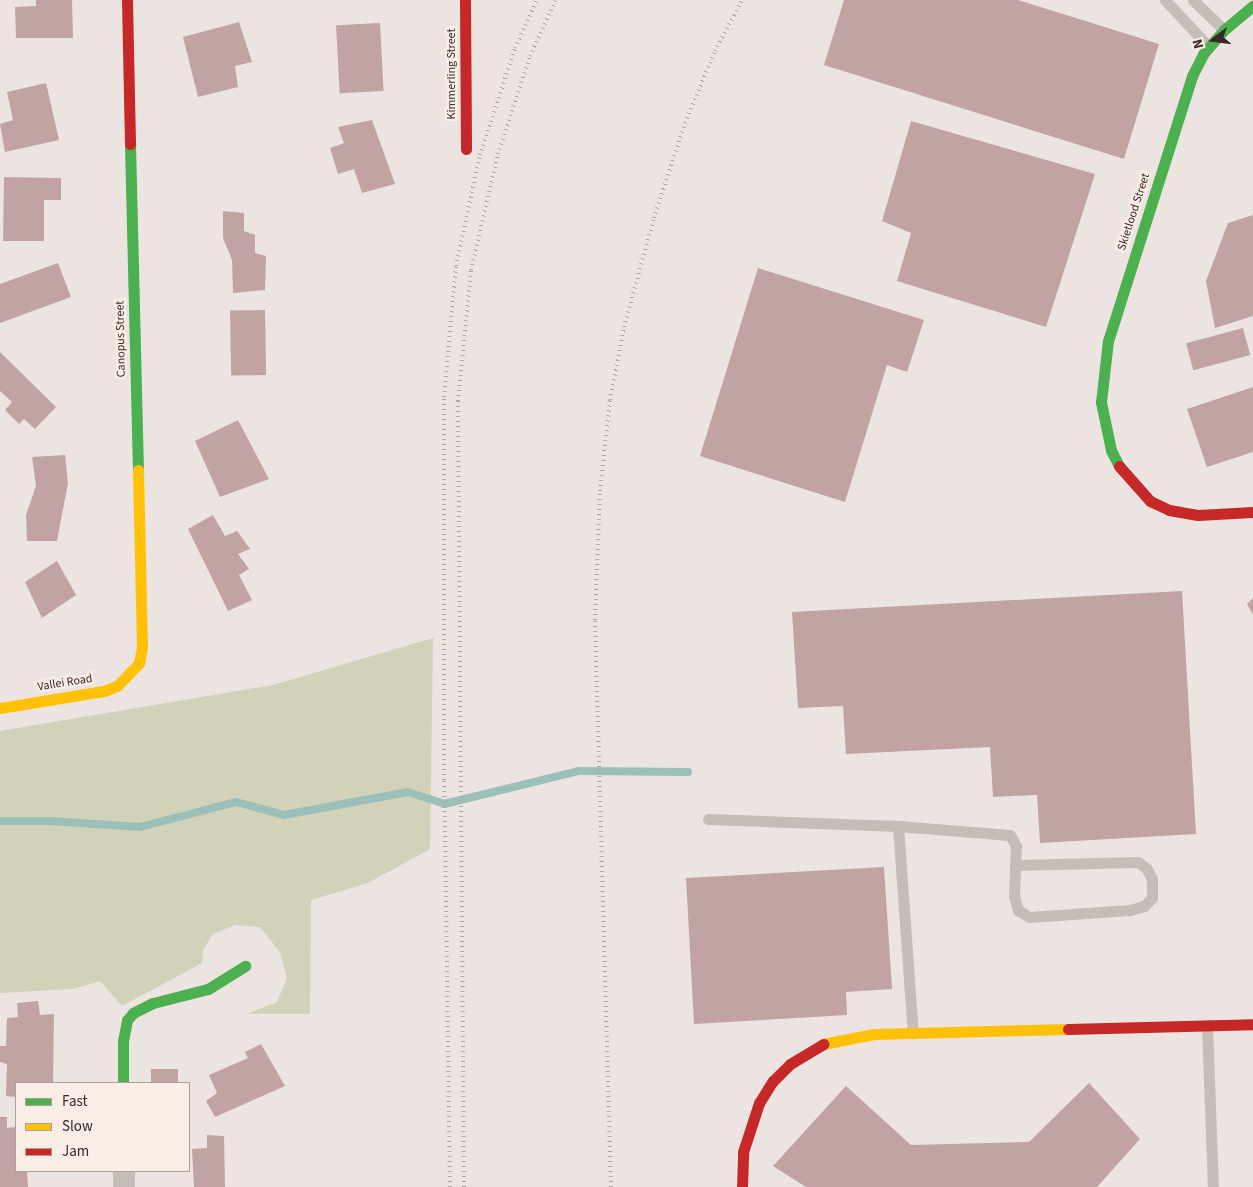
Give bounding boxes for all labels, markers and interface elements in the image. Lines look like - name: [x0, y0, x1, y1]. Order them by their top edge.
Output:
- north arrow: [1188, 15, 1238, 65]
- street label: Kimmerling Street: [445, 29, 459, 119]
- text: N: [1188, 37, 1209, 51]
- street label: Skietlood Street: [1115, 172, 1153, 252]
- street label: Canopus Street: [113, 301, 129, 377]
- street label: Vallei Road: [37, 672, 93, 694]
- legend: [15, 1082, 190, 1172]
- text: Fast: [62, 1091, 88, 1112]
- text: Slow: [62, 1116, 93, 1137]
- text: Jam: [62, 1141, 89, 1162]

